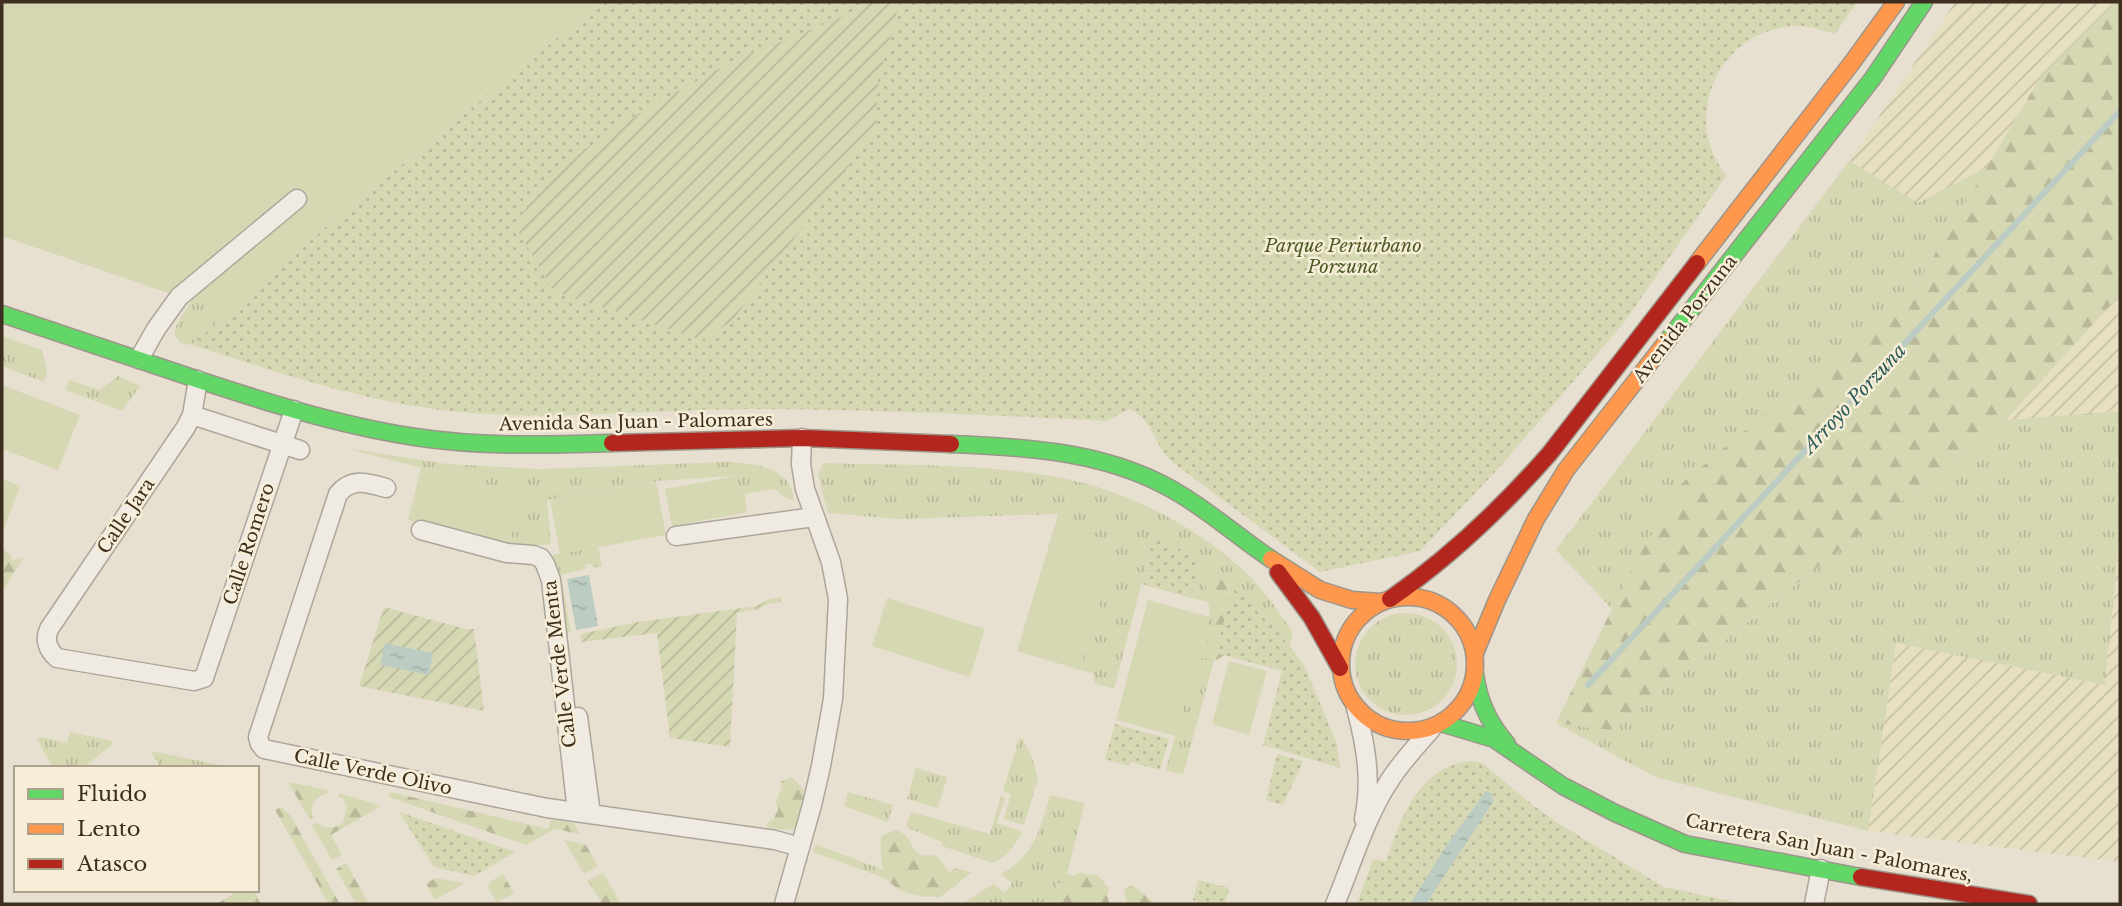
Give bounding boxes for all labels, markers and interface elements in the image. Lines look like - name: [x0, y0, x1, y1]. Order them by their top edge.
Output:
- park label: Parque Periurbano Porzuna: [1263, 235, 1422, 278]
- street label: Avenida Porzuna: [1628, 251, 1742, 388]
- water label: Arroyo Porzuna: [1796, 339, 1911, 460]
- street label: Avenida San Juan - Palomares: [498, 409, 773, 435]
- street label: Calle Jara: [93, 474, 159, 558]
- street label: Calle Romero: [219, 480, 279, 608]
- street label: Calle Verde Menta: [539, 579, 581, 749]
- street label: Calle Verde Olivo: [292, 745, 454, 799]
- legend: [14, 766, 259, 892]
- text: Fluido: [77, 781, 147, 807]
- street label: Carretera San Juan - Palomares,: [1684, 809, 1974, 887]
- text: Lento: [77, 816, 140, 842]
- text: Atasco: [76, 851, 147, 877]

